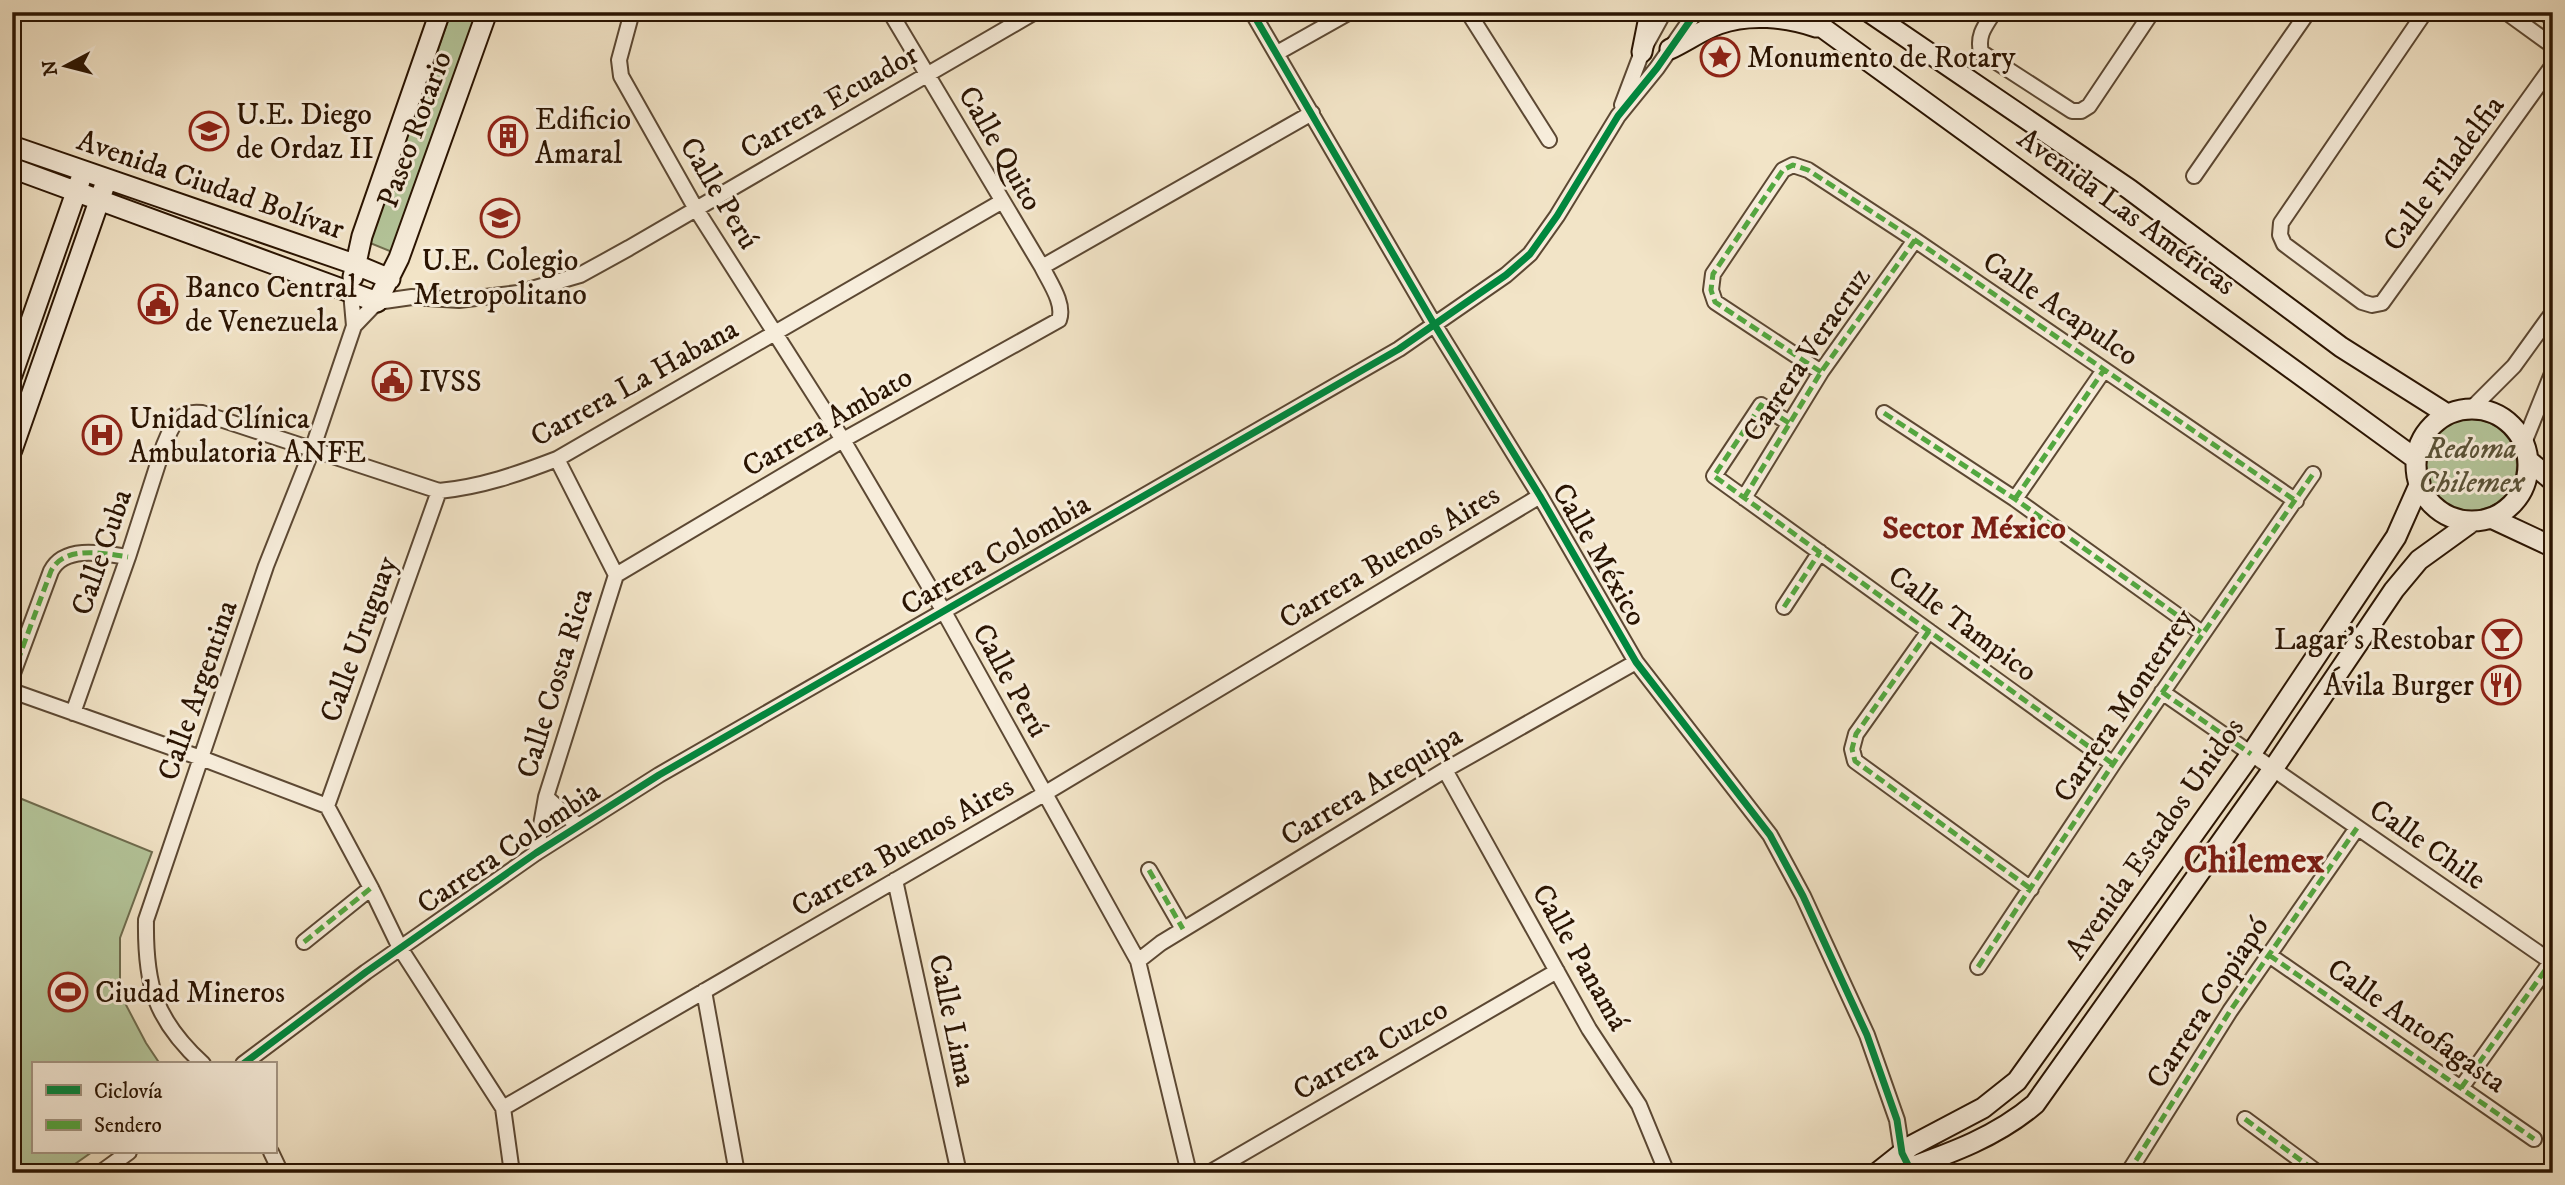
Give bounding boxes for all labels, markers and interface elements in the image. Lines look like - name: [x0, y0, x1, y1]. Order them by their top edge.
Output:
- north arrow: [32, 32, 102, 102]
- street label: Carrera Ecuador: [734, 36, 926, 168]
- place icon: Monumento de Rotary: [1699, 36, 1741, 78]
- place label: Monumento de Rotary: [1747, 40, 2016, 77]
- street label: Paseo Rotario: [370, 46, 461, 213]
- text: N: [38, 58, 63, 77]
- street label: Calle Quito: [949, 80, 1050, 218]
- street label: Calle Filadelfia: [2375, 89, 2513, 259]
- place label: U.E. Diego de Ordaz II: [236, 97, 374, 168]
- place label: Edificio Amaral: [535, 102, 631, 173]
- school or university icon: U.E. Diego de Ordaz II: [188, 110, 230, 152]
- building icon: Edificio Amaral: [487, 115, 529, 157]
- street label: Avenida Las Américas: [2010, 121, 2243, 304]
- street label: Avenida Ciudad Bolívar: [72, 122, 349, 248]
- street label: Calle Perú: [671, 131, 767, 257]
- school or university icon: U.E. Colegio Metropolitano: [479, 197, 521, 239]
- place label: U.E. Colegio Metropolitano: [413, 243, 587, 314]
- street label: Calle Acapulco: [1975, 244, 2145, 375]
- street label: Carrera Veracruz: [1735, 260, 1879, 449]
- place label: Banco Central de Venezuela: [185, 270, 357, 341]
- public building icon: Banco Central de Venezuela: [137, 283, 179, 325]
- street label: Carrera La Habana: [524, 311, 745, 456]
- street label: Carrera Ambato: [736, 359, 919, 486]
- public building icon: IVSS: [371, 360, 413, 402]
- place label: IVSS: [419, 364, 482, 401]
- place label: Unidad Clínica Ambulatoria ANFE: [129, 401, 366, 472]
- hospital icon: Unidad Clínica Ambulatoria ANFE: [81, 414, 123, 456]
- park label: Redoma Chilemex: [2418, 431, 2526, 502]
- street label: Carrera Buenos Aires: [1273, 477, 1507, 638]
- street label: Calle México: [1543, 477, 1654, 633]
- street label: Calle Cuba: [64, 484, 141, 620]
- street label: Carrera Colombia: [894, 486, 1097, 624]
- district label: Sector México: [1882, 509, 2066, 549]
- street label: Calle Uruguay: [312, 551, 407, 727]
- street label: Calle Tampico: [1880, 558, 2044, 691]
- street label: Calle Costa Rica: [509, 584, 602, 783]
- street label: Calle Argentina: [150, 595, 247, 785]
- street label: Carrera Monterrey: [2046, 601, 2203, 810]
- street label: Calle Perú: [963, 617, 1056, 744]
- bar icon: Lagar's Restobar: [2481, 618, 2523, 660]
- place label: Lagar's Restobar: [2274, 622, 2475, 659]
- restaurant icon: Ávila Burger: [2480, 664, 2522, 706]
- place label: Ávila Burger: [2324, 666, 2474, 705]
- street label: Avenida Estados Unidos: [2058, 711, 2253, 967]
- street label: Carrera Arequipa: [1274, 717, 1470, 855]
- street label: Carrera Buenos Aires: [785, 769, 1021, 926]
- street label: Carrera Colombia: [410, 773, 608, 923]
- street label: Calle Chile: [2362, 792, 2493, 899]
- district label: Chilemex: [2183, 838, 2325, 885]
- street label: Calle Panamá: [1523, 878, 1637, 1038]
- street label: Carrera Copiapó: [2139, 910, 2278, 1096]
- street label: Calle Lima: [919, 951, 984, 1090]
- street label: Calle Antofagasta: [2319, 951, 2513, 1102]
- sports icon: Ciudad Mineros: [47, 971, 89, 1013]
- place label: Ciudad Mineros: [95, 975, 285, 1012]
- street label: Carrera Cuzco: [1287, 991, 1455, 1110]
- legend: [32, 1062, 276, 1154]
- text: Ciclovía: [94, 1079, 162, 1105]
- text: Sendero: [94, 1113, 162, 1139]

